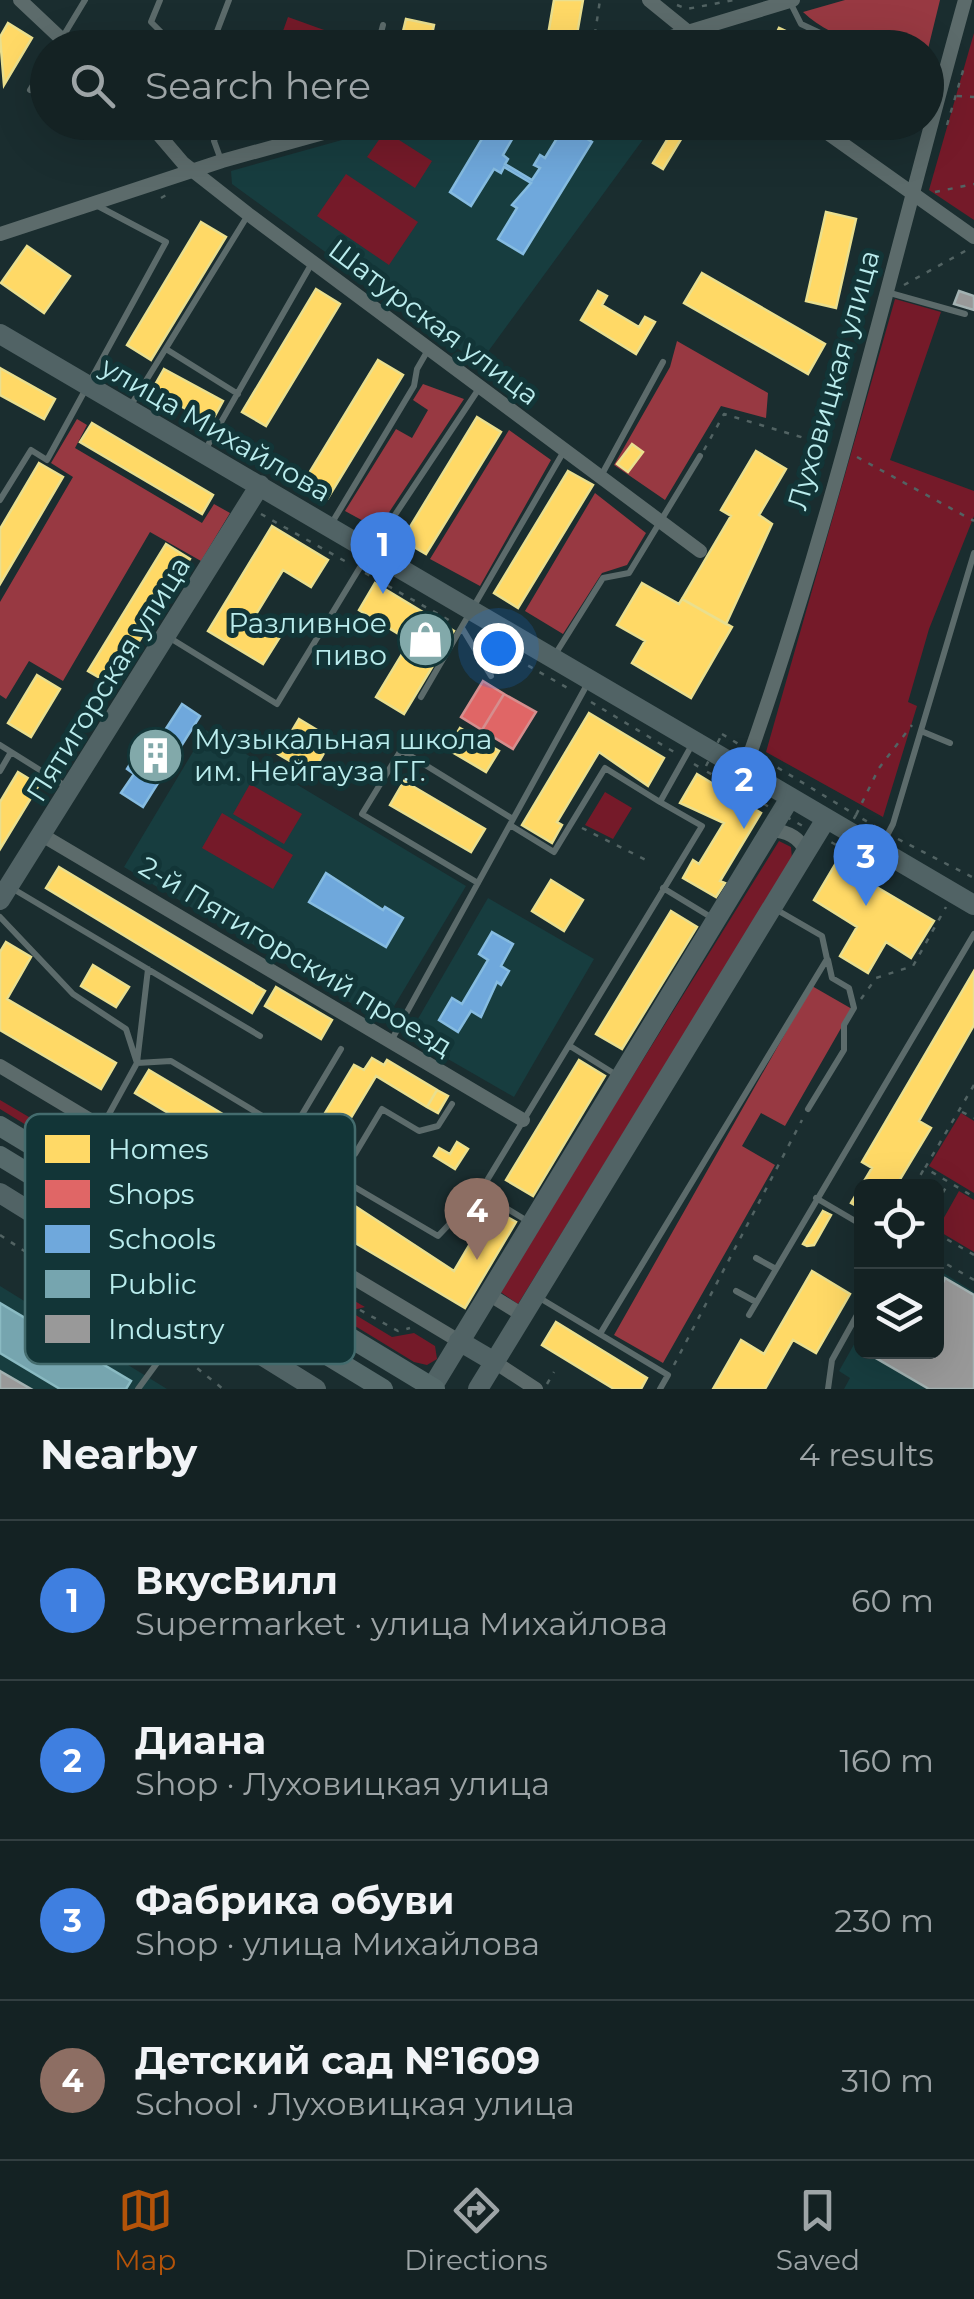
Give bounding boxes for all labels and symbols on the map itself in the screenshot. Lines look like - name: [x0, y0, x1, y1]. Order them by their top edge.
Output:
- street label: Шатурская улица: [322, 232, 546, 412]
- street label: Луховицкая улица: [780, 246, 886, 514]
- street label: улица Михайлова: [94, 349, 337, 509]
- pin: 1: [350, 512, 416, 594]
- street label: Пятигорская улица: [19, 550, 197, 808]
- place label: Разливное пиво: [228, 606, 387, 672]
- shop icon: Разливное пиво: [396, 609, 456, 669]
- your location: [473, 623, 524, 674]
- place label: Музыкальная школа им. Нейгауза Г.Г.: [194, 722, 492, 788]
- building icon: Музыкальная школа им. Нейгауза Г.Г.: [125, 725, 185, 785]
- pin: 2: [712, 746, 776, 829]
- pin: 3: [834, 824, 898, 906]
- street label: 2-й Пятигорский проезд: [133, 849, 459, 1063]
- legend: [25, 1114, 355, 1364]
- text: Homes: [108, 1132, 209, 1166]
- text: Shops: [108, 1177, 194, 1211]
- pin: 4: [444, 1178, 510, 1260]
- text: Schools: [108, 1222, 216, 1256]
- text: Public: [108, 1267, 197, 1301]
- text: Industry: [108, 1312, 225, 1346]

